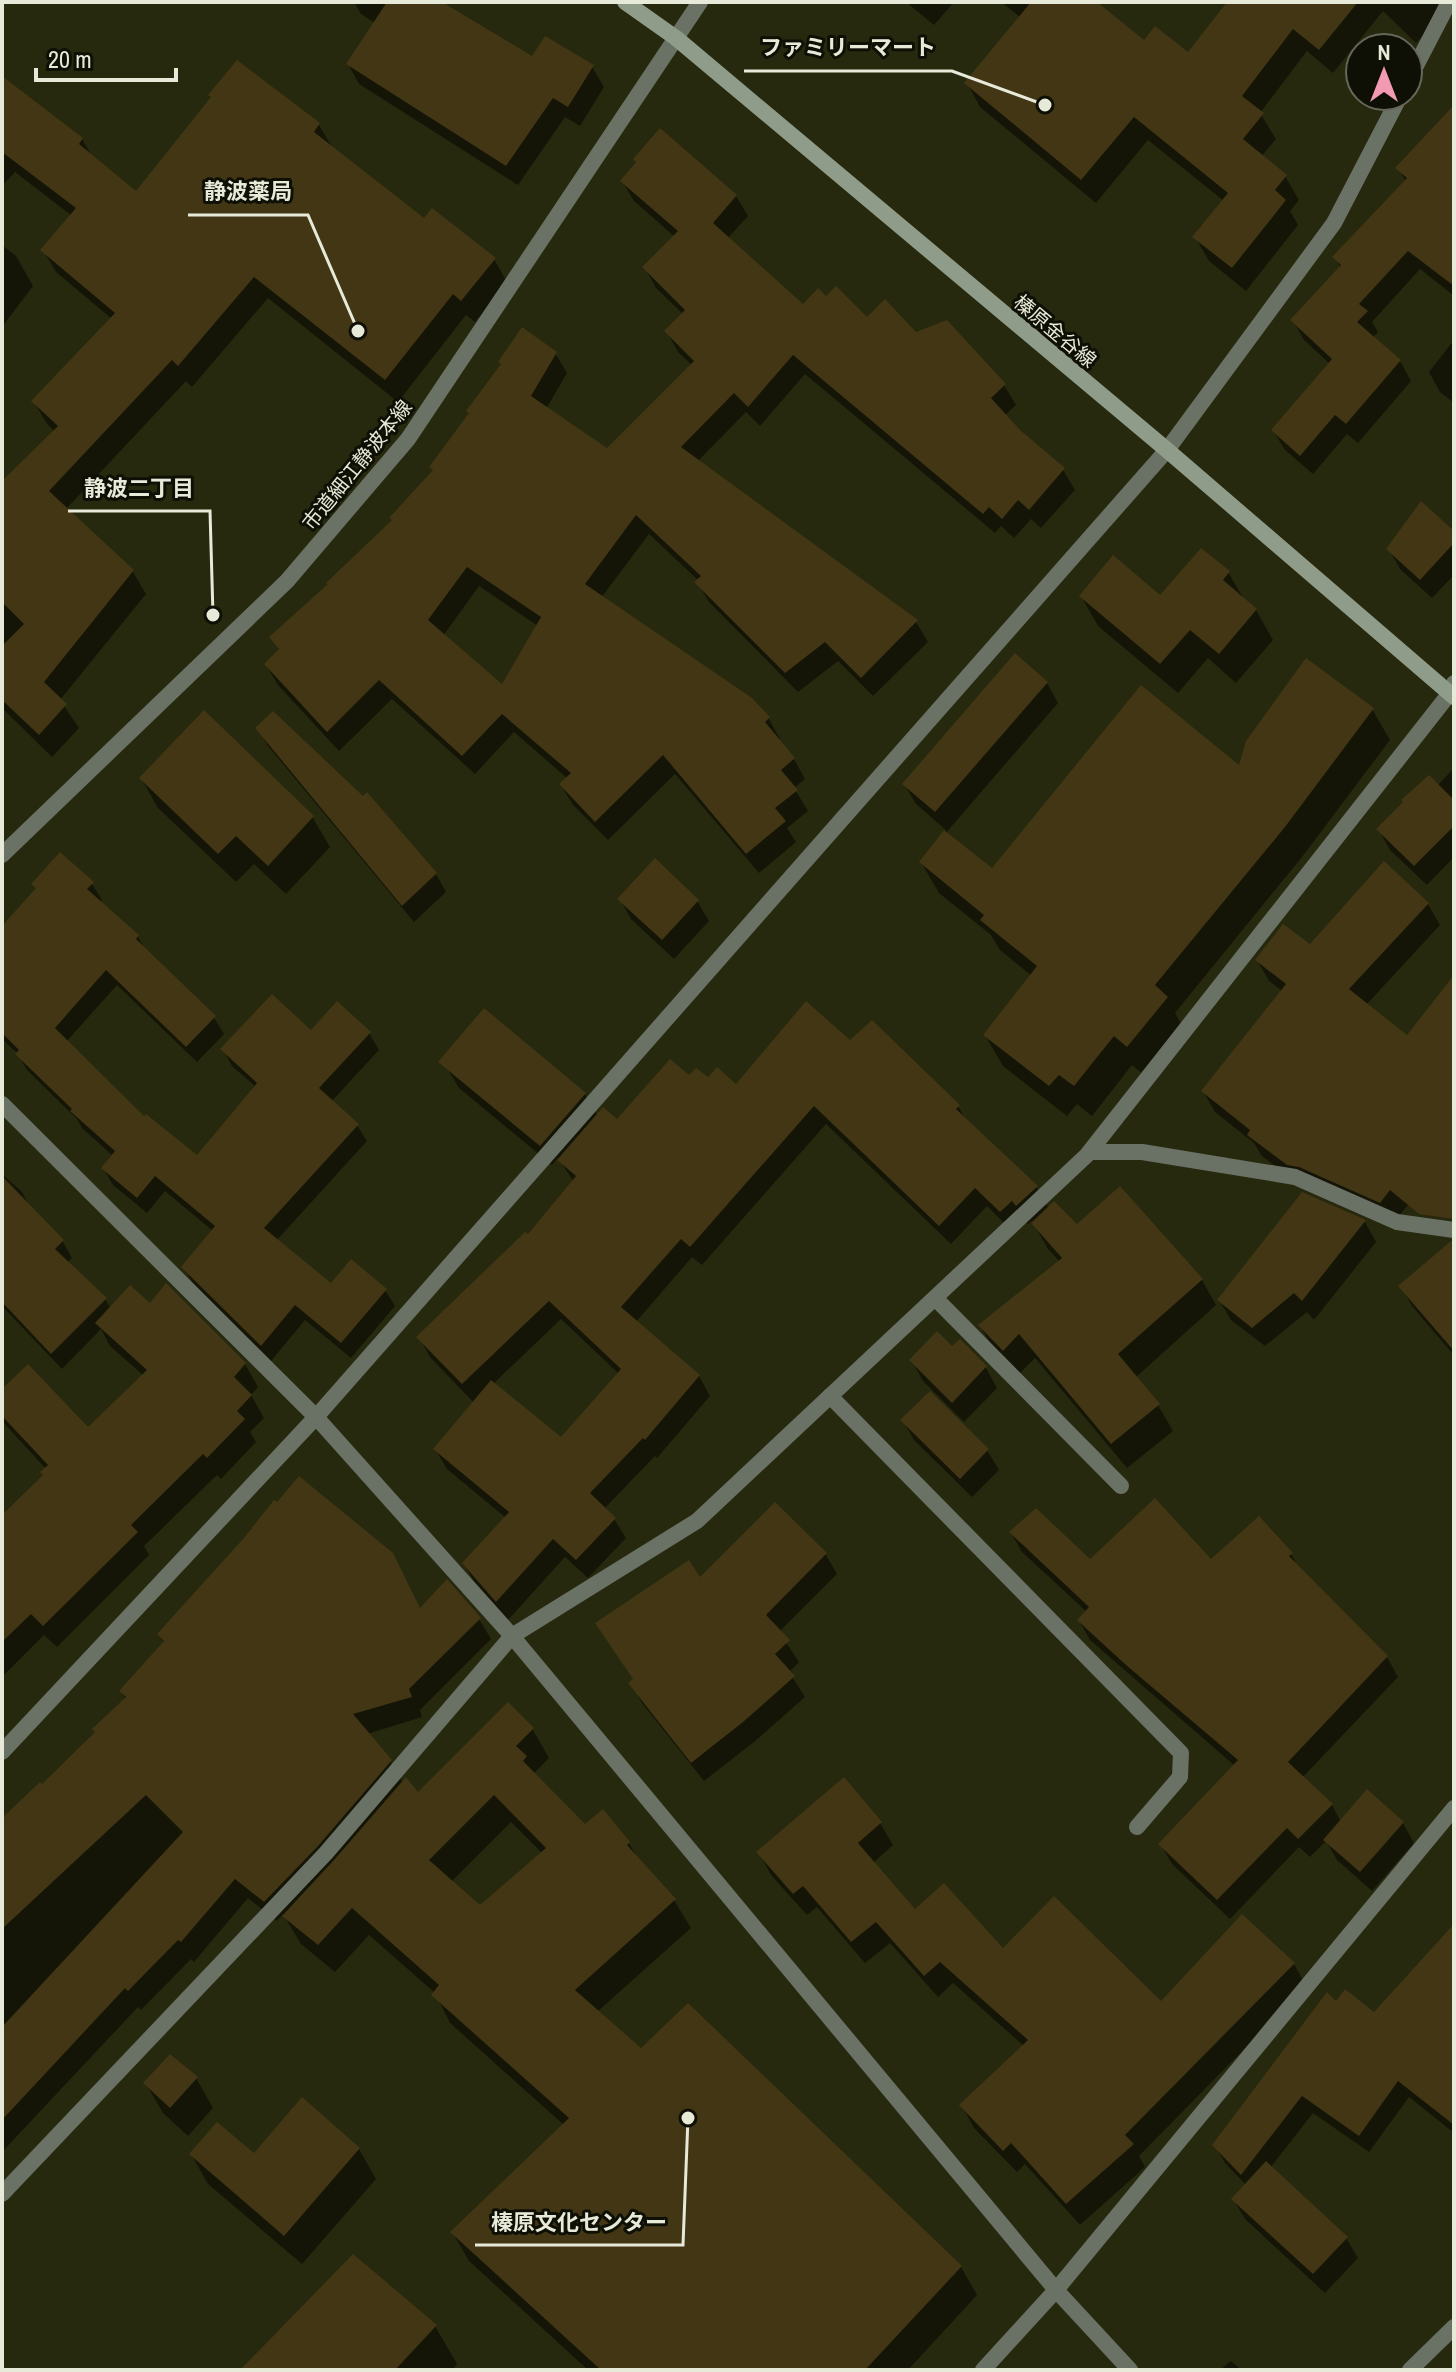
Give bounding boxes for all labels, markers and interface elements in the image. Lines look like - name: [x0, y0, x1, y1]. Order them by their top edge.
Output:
- callout: ファミリーマート: [744, 25, 952, 71]
- scale bar: [36, 32, 176, 82]
- text: ファミリーマート: [760, 32, 936, 62]
- north arrow: [1344, 32, 1424, 112]
- text: N: [1377, 37, 1391, 67]
- text: 20 m: [48, 43, 92, 75]
- callout: 静波薬局: [188, 169, 308, 215]
- text: 静波薬局: [204, 176, 292, 206]
- street label: 榛原金谷線: [1008, 288, 1102, 373]
- street label: 市道細江静波本線: [296, 394, 417, 535]
- callout: 静波二丁目: [68, 465, 210, 511]
- text: 静波二丁目: [84, 473, 194, 503]
- callout: 榛原文化センター: [475, 2199, 683, 2245]
- text: 榛原文化センター: [491, 2207, 667, 2237]

